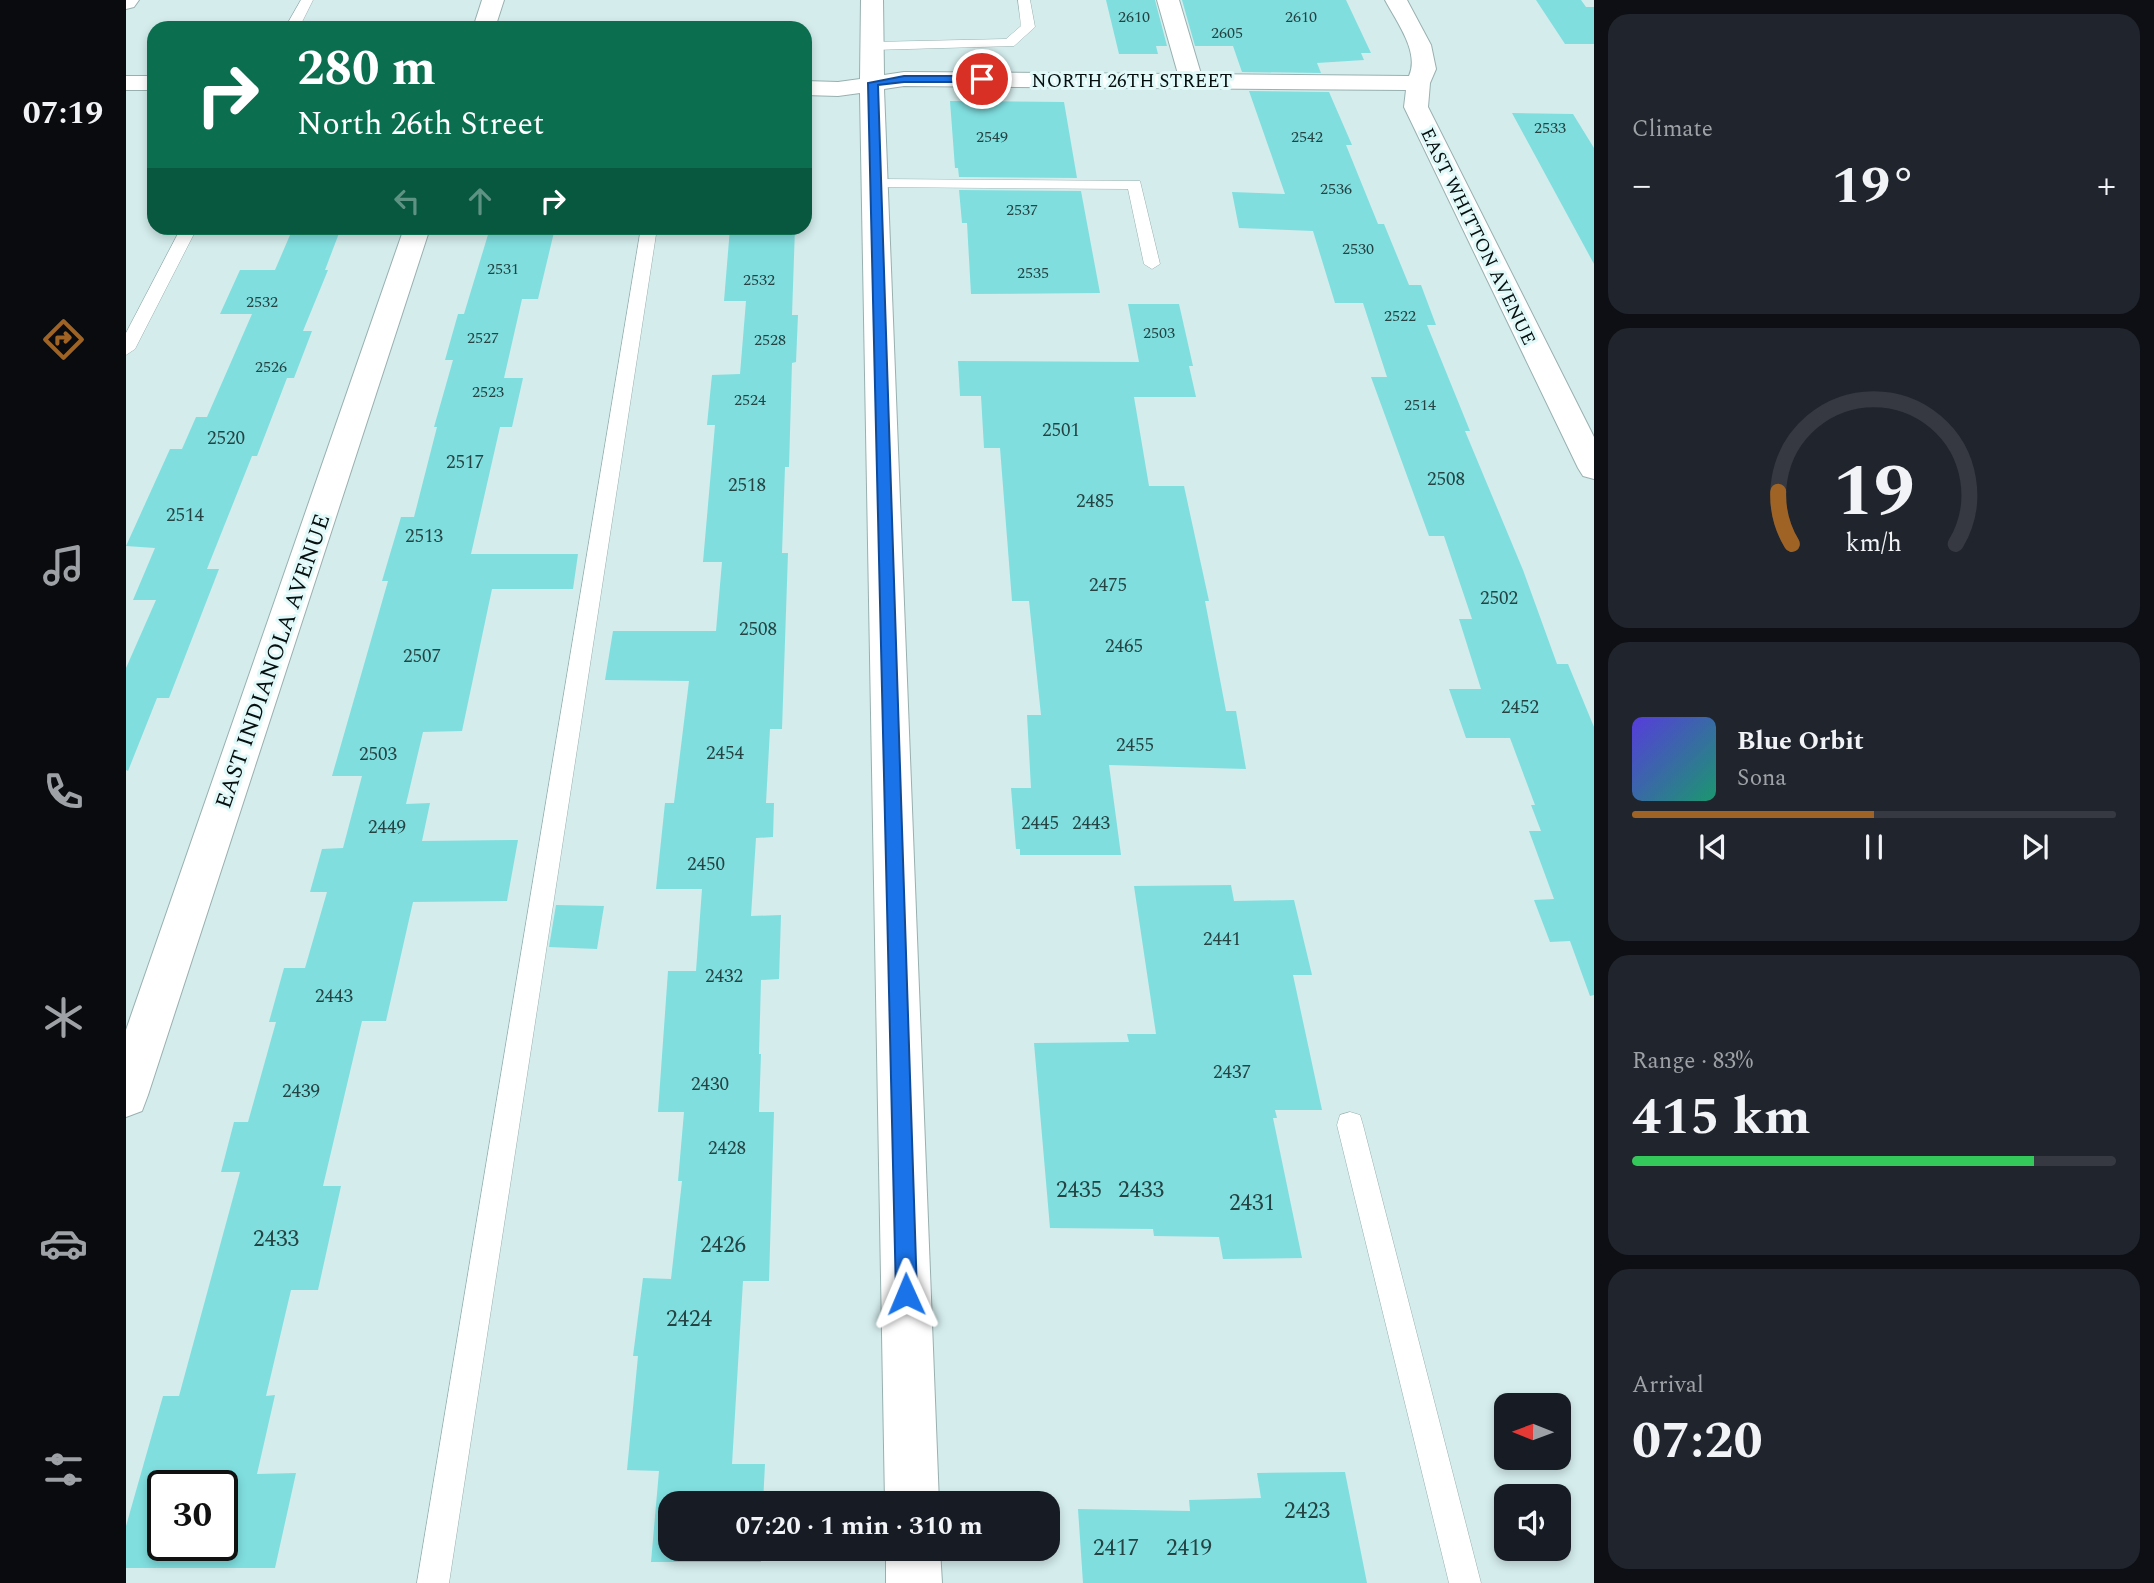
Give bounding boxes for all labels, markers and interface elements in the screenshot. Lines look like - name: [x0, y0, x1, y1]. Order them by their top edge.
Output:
- house number: 2610: [1118, 5, 1150, 29]
- house number: 2610: [1285, 5, 1317, 29]
- house number: 2605: [1211, 21, 1243, 45]
- text: 280 m: [297, 32, 436, 107]
- icon: right: [182, 49, 273, 140]
- pin: [952, 49, 1012, 109]
- icon: arrive: [963, 60, 1001, 98]
- street label: NORTH 26TH STREET: [1032, 67, 1232, 96]
- text: 07:19: [23, 89, 103, 138]
- text: North 26th Street: [297, 100, 544, 149]
- text: Climate: [1632, 112, 1713, 147]
- house number: 2533: [1534, 116, 1566, 140]
- street label: EAST WHITTON AVENUE: [1412, 123, 1543, 350]
- house number: 2549: [976, 125, 1008, 149]
- house number: 2542: [1291, 125, 1323, 149]
- text: 19°: [1832, 147, 1916, 226]
- text: −: [1632, 157, 1651, 215]
- text: +: [2097, 157, 2116, 215]
- house number: 2536: [1320, 177, 1352, 201]
- icon: left: [388, 182, 426, 220]
- icon: ahead: [461, 182, 499, 220]
- icon: right: [534, 182, 572, 220]
- house number: 2537: [1006, 198, 1038, 222]
- house number: 2530: [1342, 237, 1374, 261]
- house number: 2531: [487, 257, 519, 281]
- house number: 2535: [1017, 261, 1049, 285]
- house number: 2532: [743, 268, 775, 292]
- house number: 2532: [246, 290, 278, 314]
- house number: 2522: [1384, 304, 1416, 328]
- icon: directions: [39, 315, 88, 364]
- house number: 2503: [1143, 321, 1175, 345]
- house number: 2527: [467, 326, 499, 350]
- house number: 2528: [754, 328, 786, 352]
- house number: 2526: [255, 355, 287, 379]
- house number: 2523: [472, 380, 504, 404]
- house number: 2524: [734, 388, 766, 412]
- house number: 2514: [1404, 393, 1436, 417]
- house number: 2501: [1042, 416, 1080, 445]
- house number: 2520: [207, 424, 245, 453]
- text: 19: [1833, 437, 1915, 548]
- house number: 2517: [446, 448, 484, 477]
- house number: 2508: [1427, 465, 1465, 494]
- house number: 2518: [728, 471, 766, 500]
- house number: 2485: [1076, 487, 1114, 516]
- house number: 2514: [166, 501, 204, 530]
- street label: EAST INDIANOLA AVENUE: [206, 509, 340, 814]
- house number: 2513: [405, 522, 443, 551]
- text: km/h: [1846, 524, 1902, 562]
- icon: music: [39, 541, 88, 590]
- house number: 2475: [1089, 571, 1127, 600]
- house number: 2502: [1480, 584, 1518, 613]
- house number: 2508: [739, 615, 777, 644]
- house number: 2465: [1105, 632, 1143, 661]
- house number: 2507: [403, 642, 441, 671]
- house number: 2452: [1501, 693, 1539, 722]
- text: Blue Orbit: [1737, 721, 1864, 761]
- house number: 2455: [1116, 731, 1154, 760]
- house number: 2454: [706, 739, 744, 768]
- house number: 2503: [359, 740, 397, 769]
- text: Sona: [1737, 761, 1787, 796]
- icon: phone: [39, 767, 88, 816]
- house number: 2445: [1021, 809, 1059, 838]
- house number: 2443: [1072, 809, 1110, 838]
- house number: 2449: [368, 813, 406, 842]
- icon: previous: [1694, 828, 1732, 866]
- icon: pause: [1855, 828, 1893, 866]
- icon: next: [2016, 828, 2054, 866]
- house number: 2450: [687, 850, 725, 879]
- house number: 2441: [1203, 925, 1241, 954]
- house number: 2432: [705, 962, 743, 991]
- house number: 2443: [315, 982, 353, 1011]
- icon: climate: [39, 993, 88, 1042]
- text: Range · 83%: [1632, 1044, 1753, 1079]
- house number: 2437: [1213, 1058, 1251, 1087]
- house number: 2430: [691, 1070, 729, 1099]
- house number: 2439: [282, 1077, 320, 1106]
- text: 415 km: [1632, 1078, 1811, 1157]
- house number: 2428: [708, 1134, 746, 1163]
- house number: 2435: [1056, 1173, 1102, 1208]
- house number: 2433: [1118, 1173, 1164, 1208]
- house number: 2431: [1229, 1186, 1275, 1221]
- icon: car: [39, 1219, 88, 1268]
- house number: 2433: [253, 1222, 299, 1257]
- house number: 2426: [700, 1228, 746, 1263]
- position arrow: [869, 1257, 943, 1331]
- house number: 2424: [666, 1302, 713, 1337]
- text: Arrival: [1632, 1368, 1704, 1403]
- north arrow: [1494, 1393, 1572, 1470]
- map controls: [1494, 1393, 1571, 1561]
- text: 07:20: [1632, 1402, 1763, 1481]
- icon: filters: [39, 1445, 88, 1494]
- speed limit sign: 30: [147, 1470, 238, 1561]
- button: sound: [1494, 1484, 1571, 1561]
- house number: 2423: [1284, 1494, 1330, 1529]
- text: 07:20 · 1 min · 310 m: [735, 1506, 983, 1546]
- house number: 2417: [1093, 1531, 1139, 1566]
- house number: 2419: [1166, 1531, 1212, 1566]

